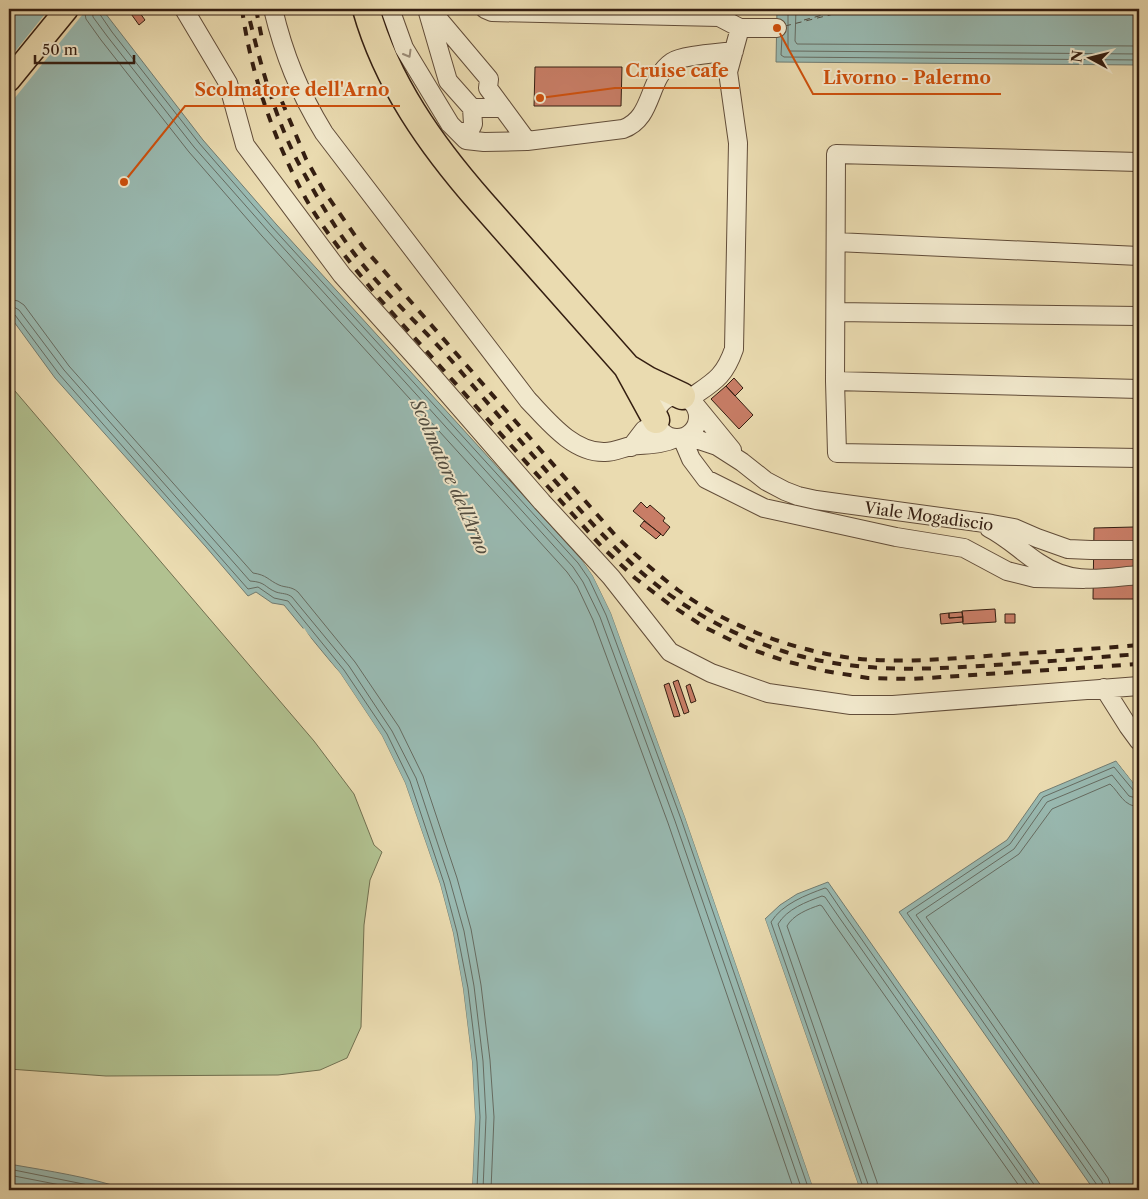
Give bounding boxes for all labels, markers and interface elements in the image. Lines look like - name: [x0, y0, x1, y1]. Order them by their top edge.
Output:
- scale bar: [35, 32, 134, 64]
- north arrow: [1066, 32, 1116, 82]
- text: 50 m: [42, 40, 78, 59]
- one-way arrow: [401, 49, 411, 58]
- text: N: [1067, 49, 1087, 64]
- callout: Cruise cafe: [615, 55, 739, 88]
- text: Cruise cafe: [625, 60, 729, 82]
- callout: Livorno - Palermo: [813, 61, 1001, 94]
- text: Livorno - Palermo: [823, 67, 991, 89]
- callout: Scolmatore dell'Arno: [185, 73, 400, 106]
- text: Scolmatore dell'Arno: [195, 79, 389, 101]
- water label: Scolmatore dell'Arno: [405, 395, 494, 558]
- street label: Viale Mogadiscio: [862, 497, 995, 535]

